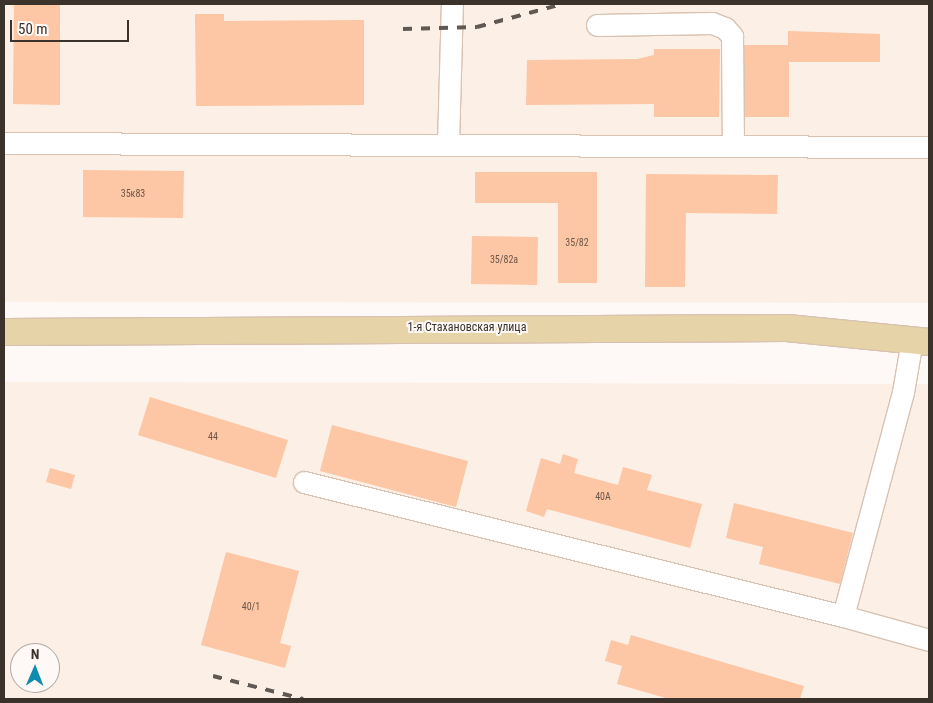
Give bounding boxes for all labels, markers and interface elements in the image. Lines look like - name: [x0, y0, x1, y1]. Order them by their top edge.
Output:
- scale bar: [12, 10, 131, 42]
- text: 50 m: [18, 20, 48, 38]
- house number: 35к83: [121, 188, 145, 200]
- house number: 35/82: [565, 237, 589, 249]
- house number: 35/82а: [490, 254, 518, 266]
- street label: 1-я Стахановская улица: [408, 321, 526, 335]
- house number: 44: [208, 431, 218, 443]
- house number: 40А: [595, 491, 611, 503]
- house number: 40/1: [242, 601, 260, 613]
- north arrow: [10, 643, 60, 693]
- text: N: [31, 646, 40, 662]

